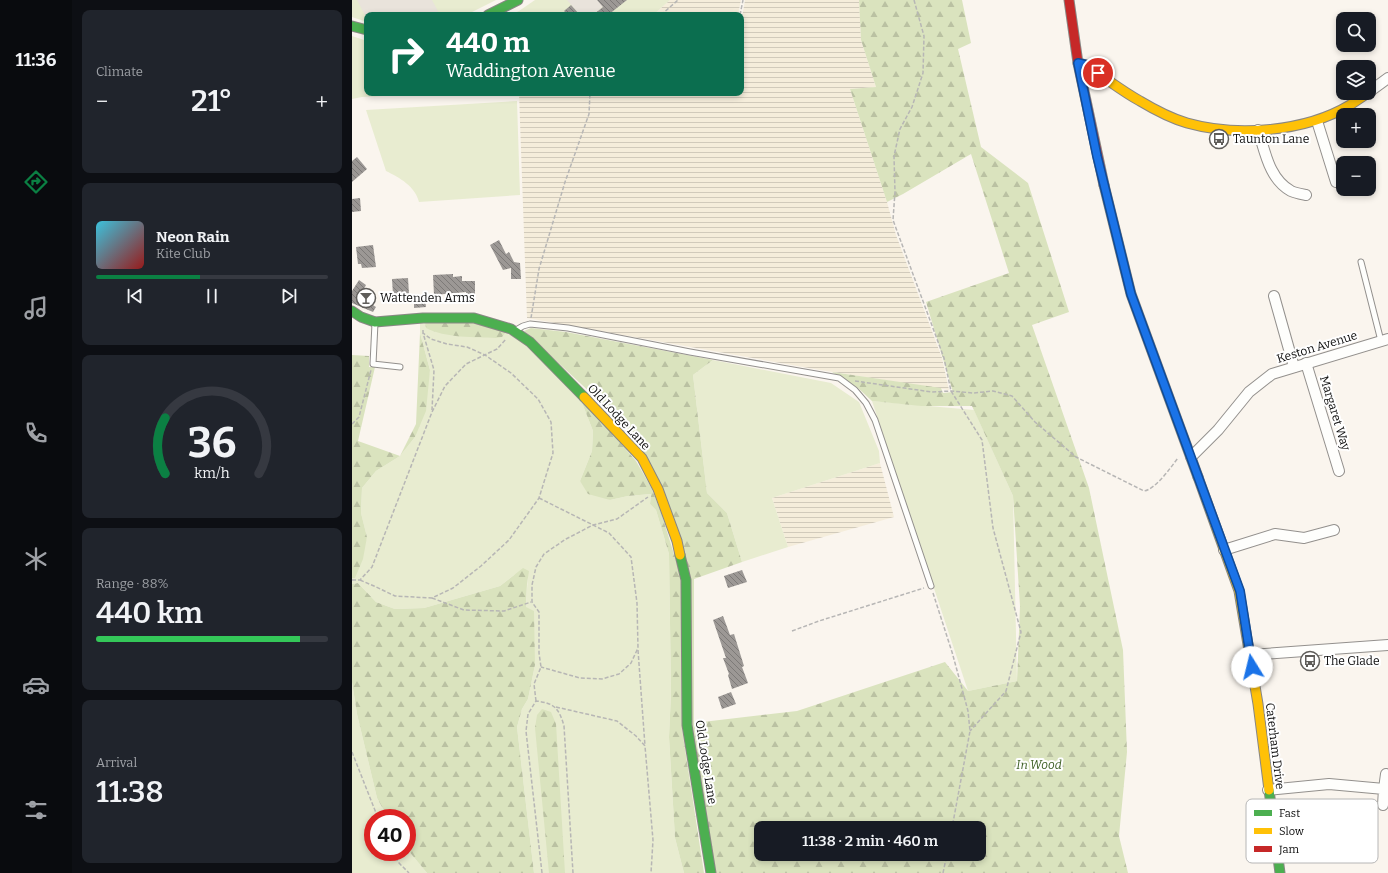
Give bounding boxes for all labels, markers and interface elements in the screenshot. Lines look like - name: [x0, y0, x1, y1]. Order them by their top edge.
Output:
- map controls: [1336, 12, 1376, 196]
- button: search: [1336, 12, 1376, 52]
- text: 440 m: [446, 26, 530, 59]
- icon: right: [380, 28, 432, 80]
- text: 11:36: [16, 49, 56, 71]
- pin: [1081, 56, 1115, 90]
- text: Waddington Avenue: [446, 60, 616, 82]
- button: layers: [1336, 60, 1376, 100]
- icon: arrive: [1087, 62, 1109, 84]
- text: Climate: [96, 64, 143, 79]
- text: 21°: [191, 83, 232, 119]
- text: −: [96, 88, 108, 115]
- text: +: [315, 88, 328, 115]
- button: +: [1336, 108, 1376, 148]
- bus stop icon: Taunton Lane: [1208, 128, 1230, 150]
- place label: Taunton Lane: [1233, 132, 1309, 146]
- button: −: [1336, 156, 1376, 196]
- icon: directions: [22, 168, 50, 196]
- text: Neon Rain: [156, 228, 229, 246]
- text: Kite Club: [156, 246, 210, 261]
- icon: previous: [124, 285, 146, 307]
- icon: pause: [201, 285, 223, 307]
- icon: next: [278, 285, 300, 307]
- bar icon: Wattenden Arms: [355, 287, 377, 309]
- place label: Wattenden Arms: [380, 291, 475, 305]
- icon: music: [22, 294, 50, 322]
- street label: Keston Avenue: [1275, 328, 1359, 366]
- street label: Margaret Way: [1317, 374, 1353, 453]
- street label: Old Lodge Lane: [585, 381, 653, 453]
- text: 36: [188, 418, 236, 468]
- icon: phone: [22, 419, 50, 447]
- text: km/h: [194, 465, 230, 482]
- icon: climate: [22, 545, 50, 573]
- text: Range · 88%: [96, 576, 168, 591]
- text: 440 km: [96, 595, 203, 631]
- position arrow: [1231, 646, 1273, 688]
- bus stop icon: The Glade: [1299, 650, 1321, 672]
- place label: The Glade: [1324, 654, 1380, 668]
- icon: car: [22, 671, 50, 699]
- street label: Caterham Drive: [1263, 702, 1287, 790]
- street label: Old Lodge Lane: [692, 719, 720, 805]
- text: Arrival: [96, 755, 137, 770]
- park label: In Wood: [1016, 758, 1062, 772]
- text: 11:38: [96, 774, 163, 810]
- icon: filters: [22, 796, 50, 824]
- legend: [1246, 799, 1378, 863]
- text: Fast: [1279, 807, 1300, 820]
- speed limit sign: 40: [364, 809, 416, 861]
- text: Slow: [1279, 825, 1304, 838]
- text: 11:38 · 2 min · 460 m: [802, 832, 938, 850]
- text: Jam: [1278, 843, 1299, 856]

